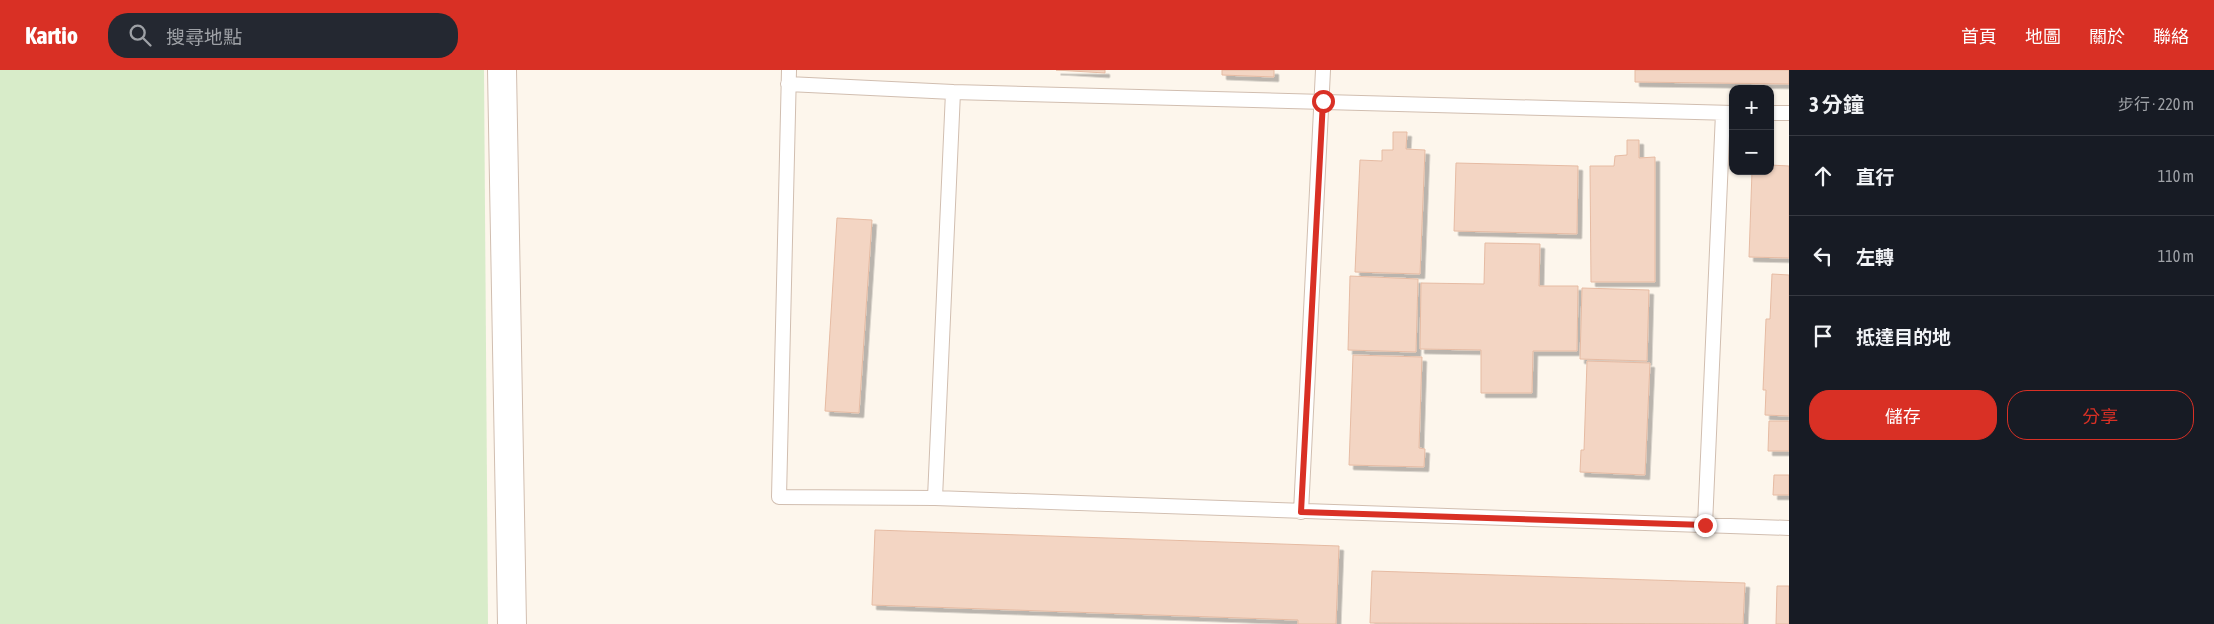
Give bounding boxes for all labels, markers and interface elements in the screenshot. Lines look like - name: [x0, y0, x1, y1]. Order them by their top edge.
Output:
- search box: [108, 13, 458, 58]
- icon: search: [126, 21, 154, 49]
- text: Kartio: [25, 22, 78, 49]
- text: 搜尋地點: [166, 26, 242, 48]
- text: 首頁: [1961, 26, 1997, 47]
- text: 地圖: [2025, 26, 2061, 47]
- text: 關於: [2089, 26, 2125, 47]
- text: 聯絡: [2153, 26, 2189, 47]
- map controls: [1729, 85, 1774, 175]
- button: +: [1729, 85, 1774, 130]
- route start: [1312, 90, 1335, 113]
- text: 3 分鐘: [1809, 92, 1864, 116]
- text: 步行 · 220 m: [2118, 95, 2194, 113]
- button: −: [1729, 130, 1774, 175]
- icon: ahead: [1809, 162, 1837, 190]
- text: 直行: [1856, 166, 1894, 188]
- text: 110 m: [2158, 167, 2194, 185]
- icon: left: [1809, 242, 1837, 270]
- text: 左轉: [1856, 246, 1894, 268]
- text: 110 m: [2158, 247, 2194, 265]
- icon: arrive: [1809, 322, 1837, 350]
- text: 抵達目的地: [1856, 326, 1951, 348]
- button: 儲存: [1809, 390, 1997, 440]
- button: 分享: [2007, 390, 2194, 440]
- route end: [1694, 514, 1717, 537]

